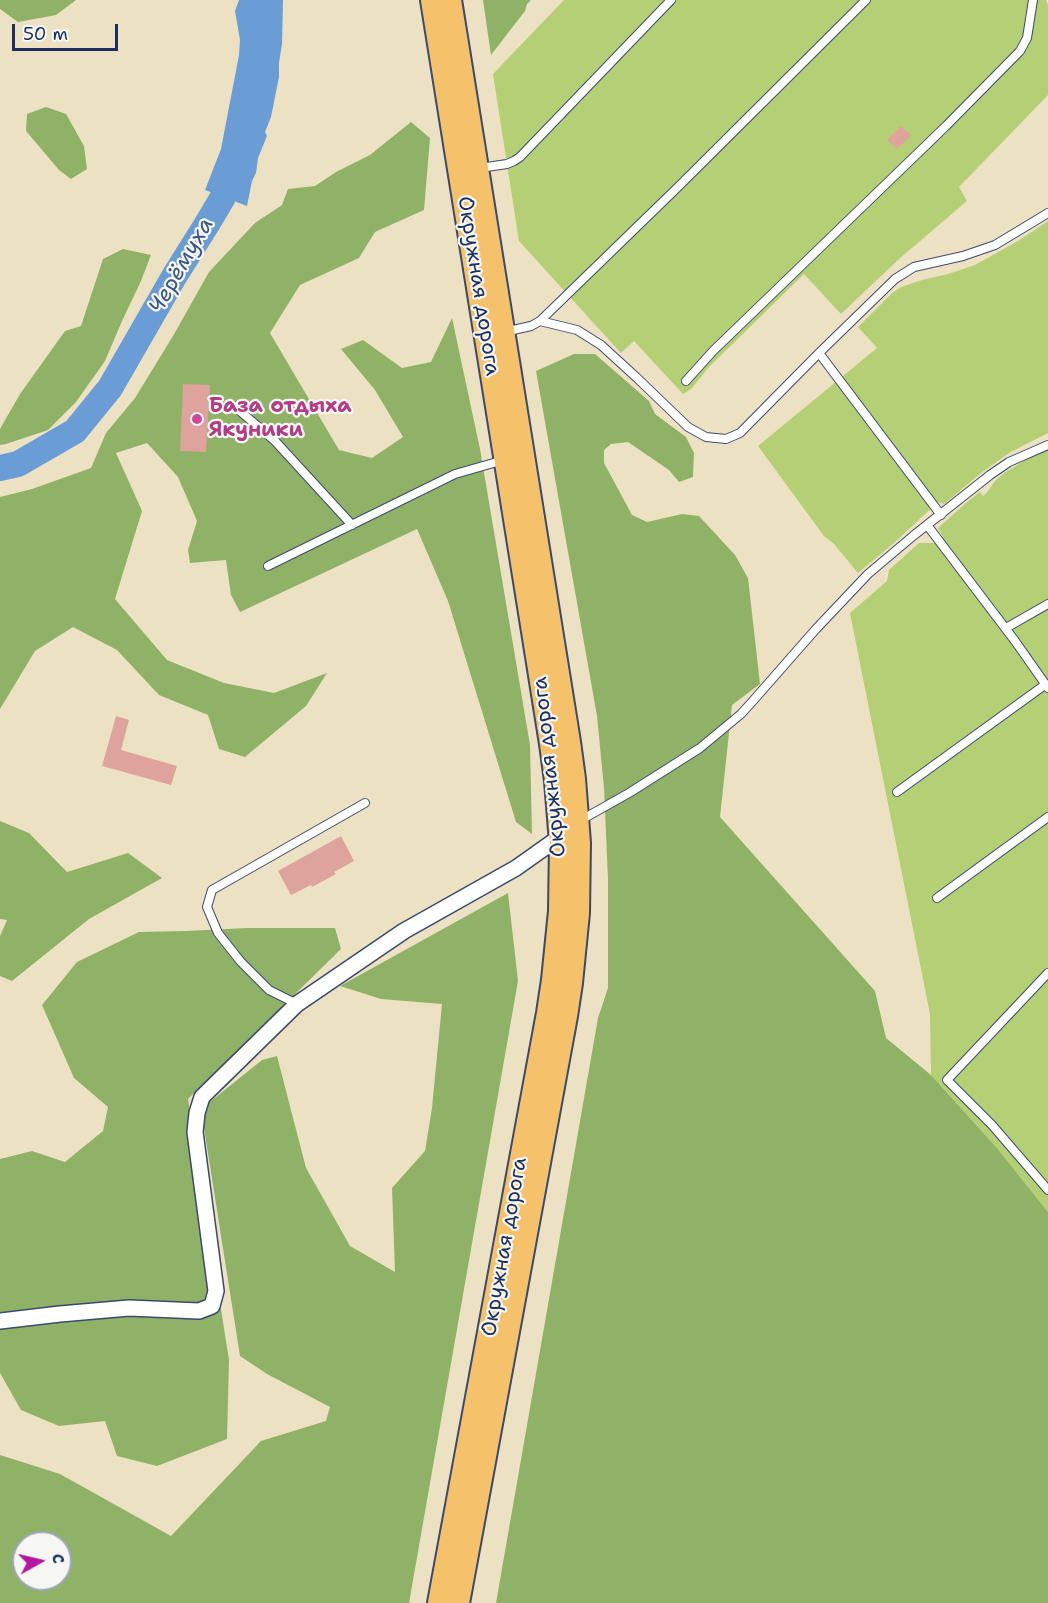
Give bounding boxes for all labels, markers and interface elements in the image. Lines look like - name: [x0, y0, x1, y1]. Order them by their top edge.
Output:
- scale bar: [15, 12, 122, 50]
- text: 50 m: [23, 22, 68, 46]
- street label: Окружная дорога: [451, 195, 505, 377]
- water label: Черёмуха: [144, 214, 220, 318]
- place label: База отдыха Якуники: [209, 394, 352, 444]
- marker: База отдыха Якуники: [190, 412, 204, 426]
- street label: Окружная дорога: [528, 676, 572, 858]
- street label: Окружная дорога: [477, 1156, 533, 1338]
- north arrow: [12, 1531, 72, 1591]
- text: С: [47, 1552, 69, 1565]

